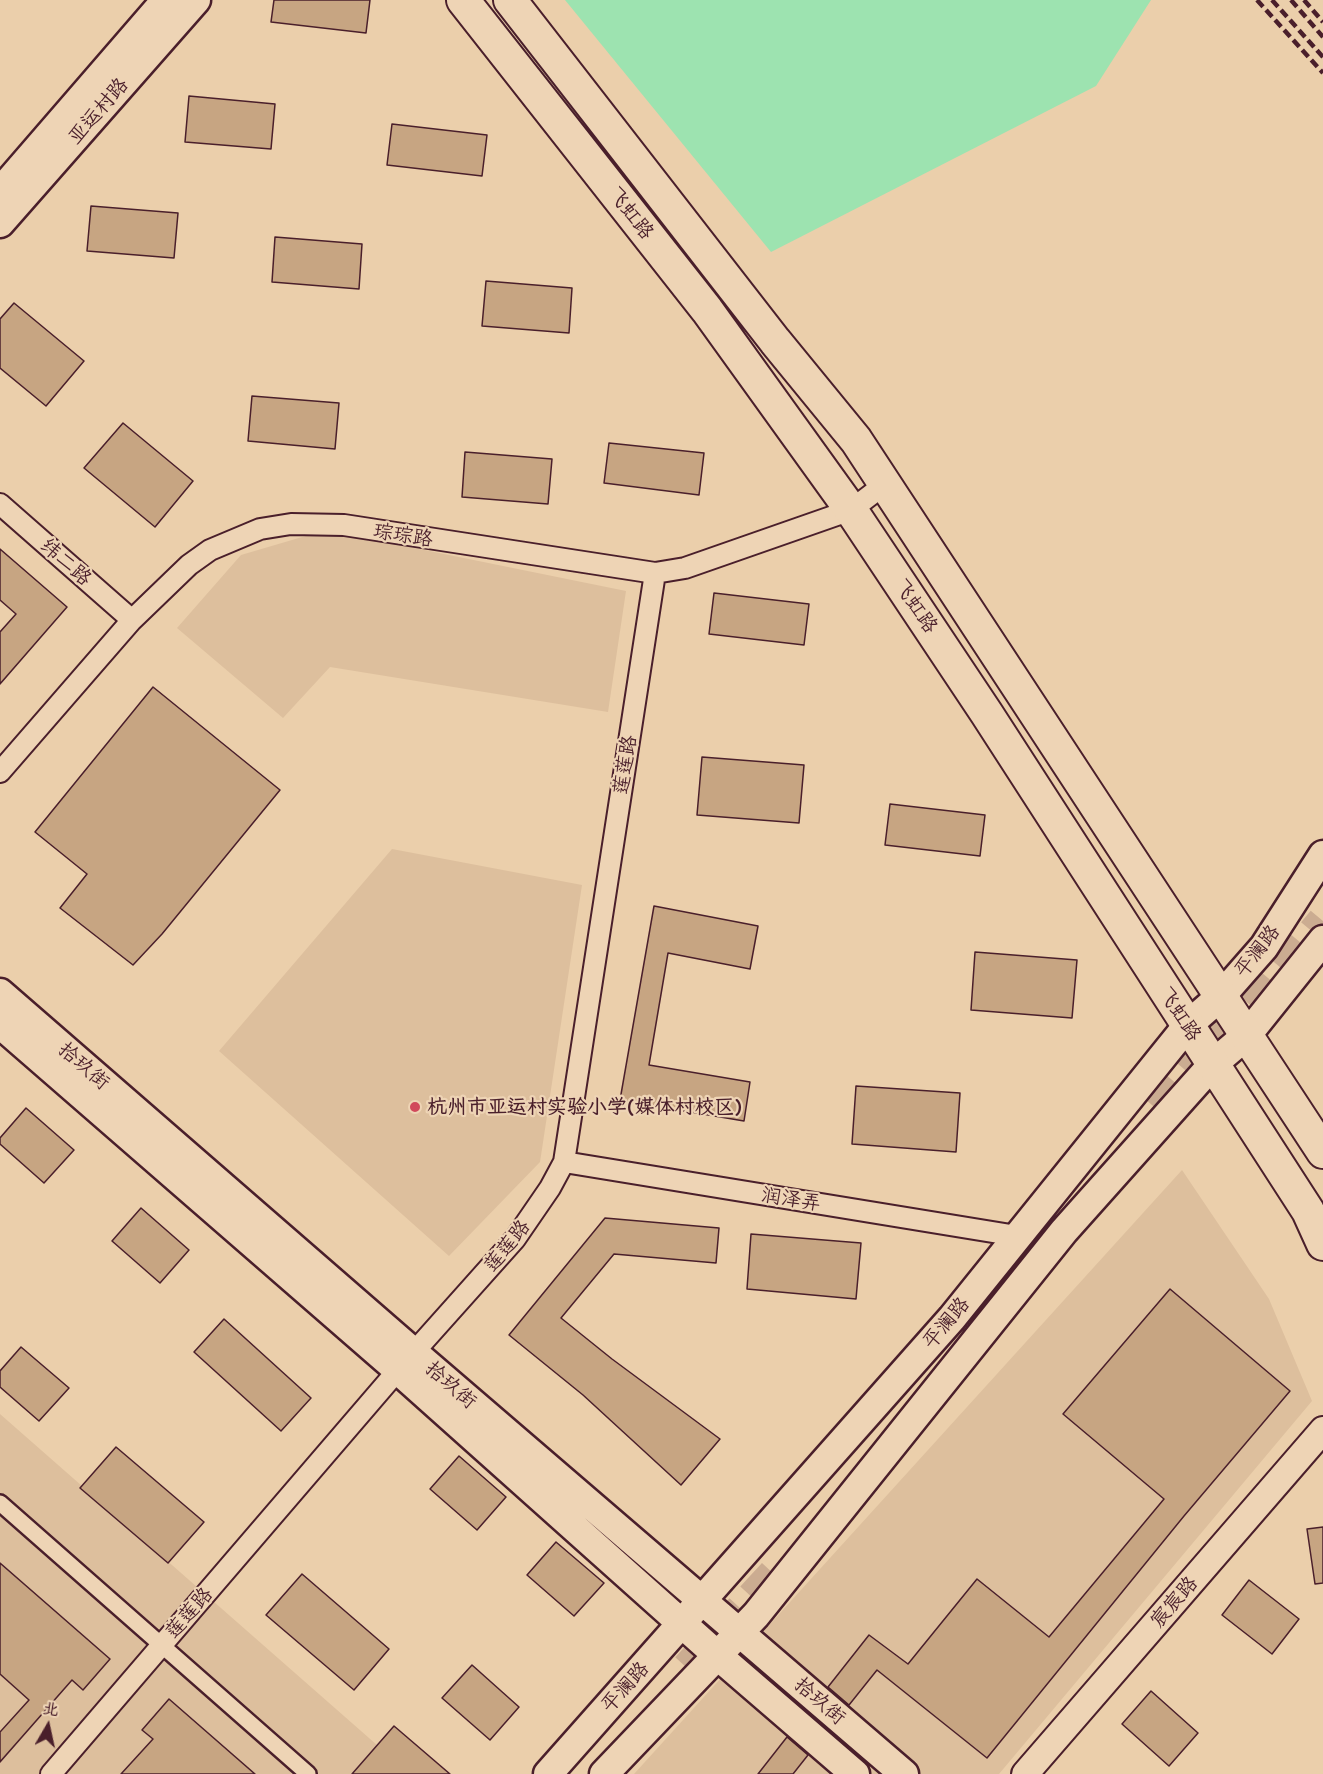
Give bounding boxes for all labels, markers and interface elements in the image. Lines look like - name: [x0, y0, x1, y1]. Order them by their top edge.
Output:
- street label: 亚运村路: [63, 73, 133, 149]
- street label: 飞虹路: [603, 182, 659, 244]
- street label: 琮琮路: [371, 518, 435, 552]
- street label: 纬二路: [35, 533, 97, 591]
- street label: 飞虹路: [889, 574, 943, 638]
- street label: 莲莲路: [608, 733, 642, 797]
- street label: 平澜路: [1229, 920, 1285, 982]
- street label: 飞虹路: [1154, 982, 1206, 1046]
- street label: 拾玖街: [53, 1037, 115, 1095]
- place label: 杭州市亚运村实验小学(媒体村校区): [427, 1095, 742, 1119]
- marker: 杭州市亚运村实验小学(媒体村校区): [408, 1100, 422, 1114]
- street label: 润泽弄: [759, 1182, 823, 1216]
- street label: 莲莲路: [479, 1215, 535, 1277]
- street label: 平澜路: [918, 1292, 974, 1354]
- street label: 拾玖街: [420, 1356, 482, 1414]
- street label: 宸宸路: [1145, 1571, 1203, 1633]
- street label: 莲莲路: [160, 1582, 218, 1644]
- street label: 平澜路: [596, 1657, 654, 1717]
- street label: 拾玖街: [789, 1672, 851, 1730]
- north arrow: [18, 1696, 78, 1756]
- text: 北: [41, 1696, 60, 1719]

